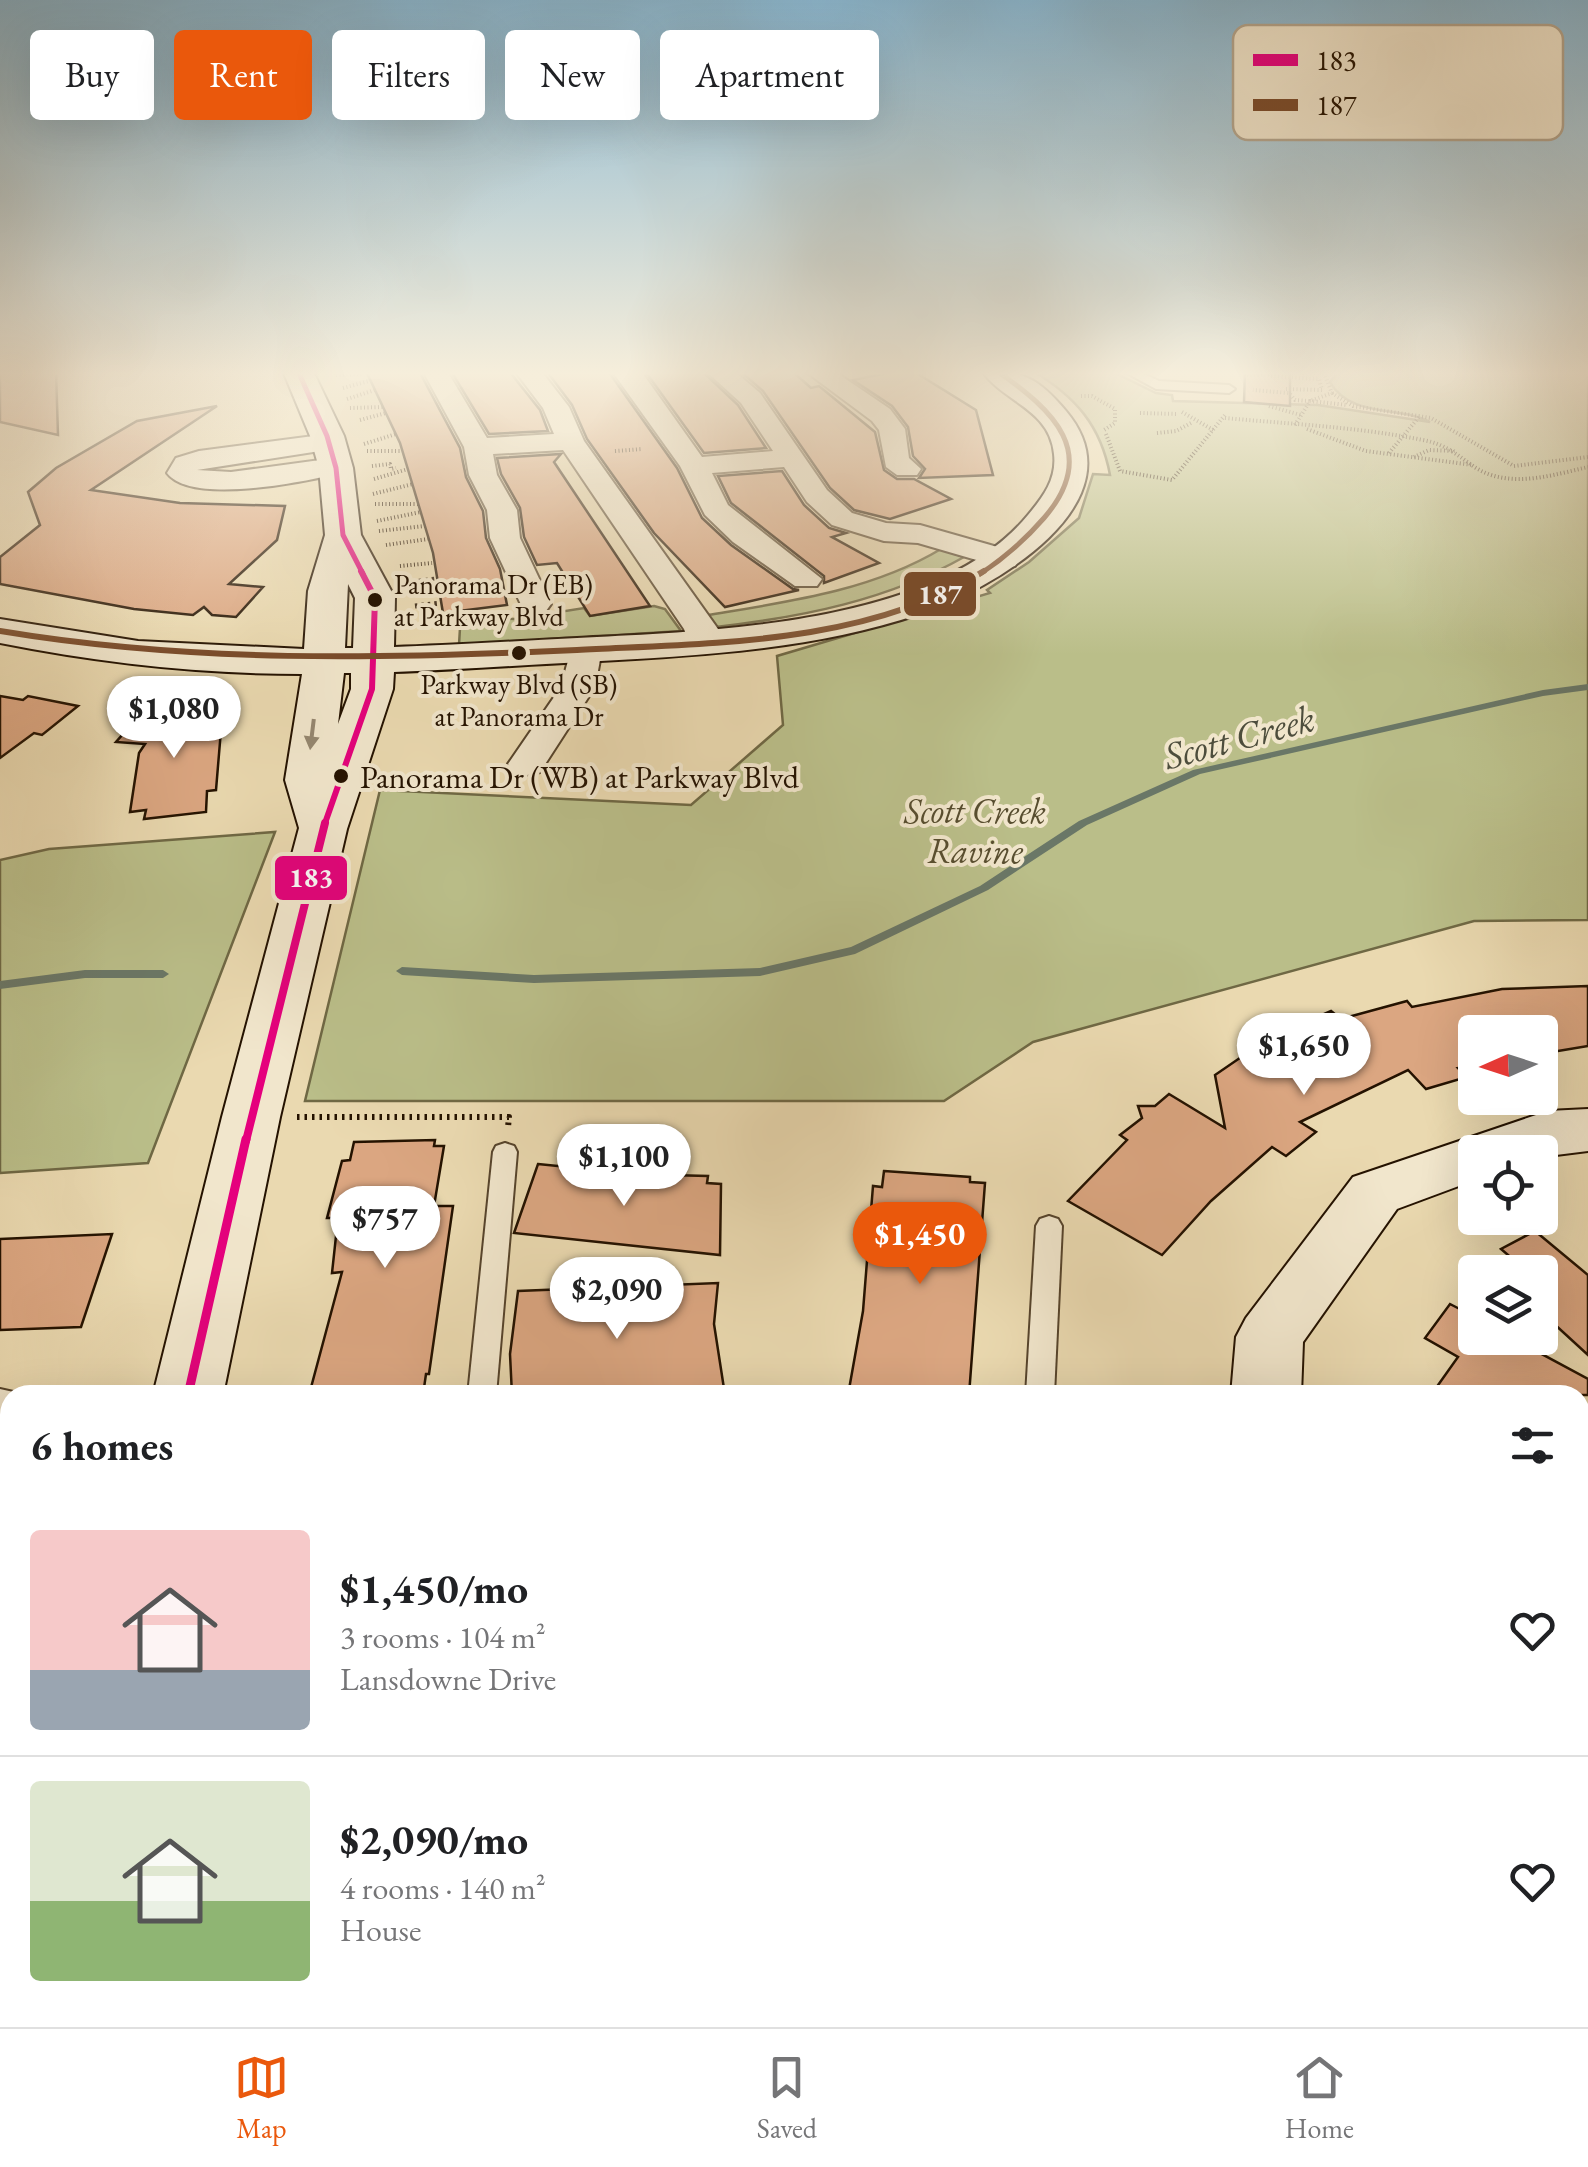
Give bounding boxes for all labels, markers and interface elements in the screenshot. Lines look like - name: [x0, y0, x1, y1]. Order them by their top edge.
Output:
- legend: [1233, 25, 1563, 140]
- chip: Buy: [30, 30, 154, 120]
- chip: Rent: [174, 30, 312, 120]
- chip: Filters: [332, 30, 485, 120]
- chip: New: [505, 30, 640, 120]
- chip: Apartment: [660, 30, 879, 120]
- text: 183: [1316, 42, 1356, 78]
- text: 187: [1316, 87, 1357, 123]
- place label: Panorama Dr (EB) at Parkway Blvd: [394, 566, 593, 634]
- line badge: 187: [902, 570, 978, 618]
- text: 187: [918, 576, 962, 612]
- marker: Panorama Dr (EB) at Parkway Blvd: [365, 590, 385, 610]
- marker: Parkway Blvd (SB) at Panorama Dr: [509, 643, 529, 663]
- place label: Parkway Blvd (SB) at Panorama Dr: [421, 666, 617, 734]
- pin: $1,080: [93, 676, 255, 761]
- text: $1,080: [129, 687, 219, 729]
- water label: Scott Creek: [1157, 693, 1320, 780]
- one-way arrow: [304, 719, 320, 751]
- place label: Panorama Dr (WB) at Parkway Blvd: [360, 756, 800, 798]
- marker: Panorama Dr (WB) at Parkway Blvd: [331, 766, 351, 786]
- park label: Scott Creek Ravine: [903, 788, 1046, 873]
- line badge: 183: [273, 854, 349, 902]
- text: 183: [289, 859, 333, 895]
- pin: $1,650: [1223, 1013, 1385, 1098]
- north arrow: [1458, 1015, 1558, 1115]
- map controls: [1458, 1015, 1558, 1355]
- text: $1,650: [1259, 1024, 1349, 1066]
- pin: $1,100: [543, 1124, 705, 1209]
- text: $1,100: [579, 1135, 669, 1177]
- button: locate: [1458, 1135, 1558, 1235]
- pin: $757: [326, 1186, 444, 1271]
- text: $757: [352, 1197, 418, 1239]
- pin: $1,450: [839, 1202, 1001, 1287]
- text: $1,450: [875, 1213, 965, 1255]
- button: layers: [1458, 1255, 1558, 1355]
- pin: $2,090: [536, 1257, 698, 1342]
- text: $2,090: [572, 1268, 662, 1310]
- text: 6 homes: [30, 1418, 173, 1473]
- icon: filters: [1505, 1418, 1560, 1473]
- text: $1,450/mo: [340, 1561, 528, 1616]
- icon: home: [110, 1570, 230, 1690]
- icon: heart: [1505, 1603, 1560, 1658]
- text: 3 rooms · 104 m²: [340, 1616, 546, 1658]
- text: Lansdowne Drive: [340, 1658, 556, 1700]
- text: $2,090/mo: [340, 1812, 528, 1867]
- icon: home: [110, 1821, 230, 1941]
- icon: heart: [1505, 1854, 1560, 1909]
- text: 4 rooms · 140 m²: [340, 1867, 546, 1909]
- text: House: [340, 1909, 421, 1951]
- tab: Map: [234, 2050, 289, 2146]
- tab: Saved: [757, 2050, 817, 2146]
- tab: Home: [1285, 2050, 1354, 2146]

